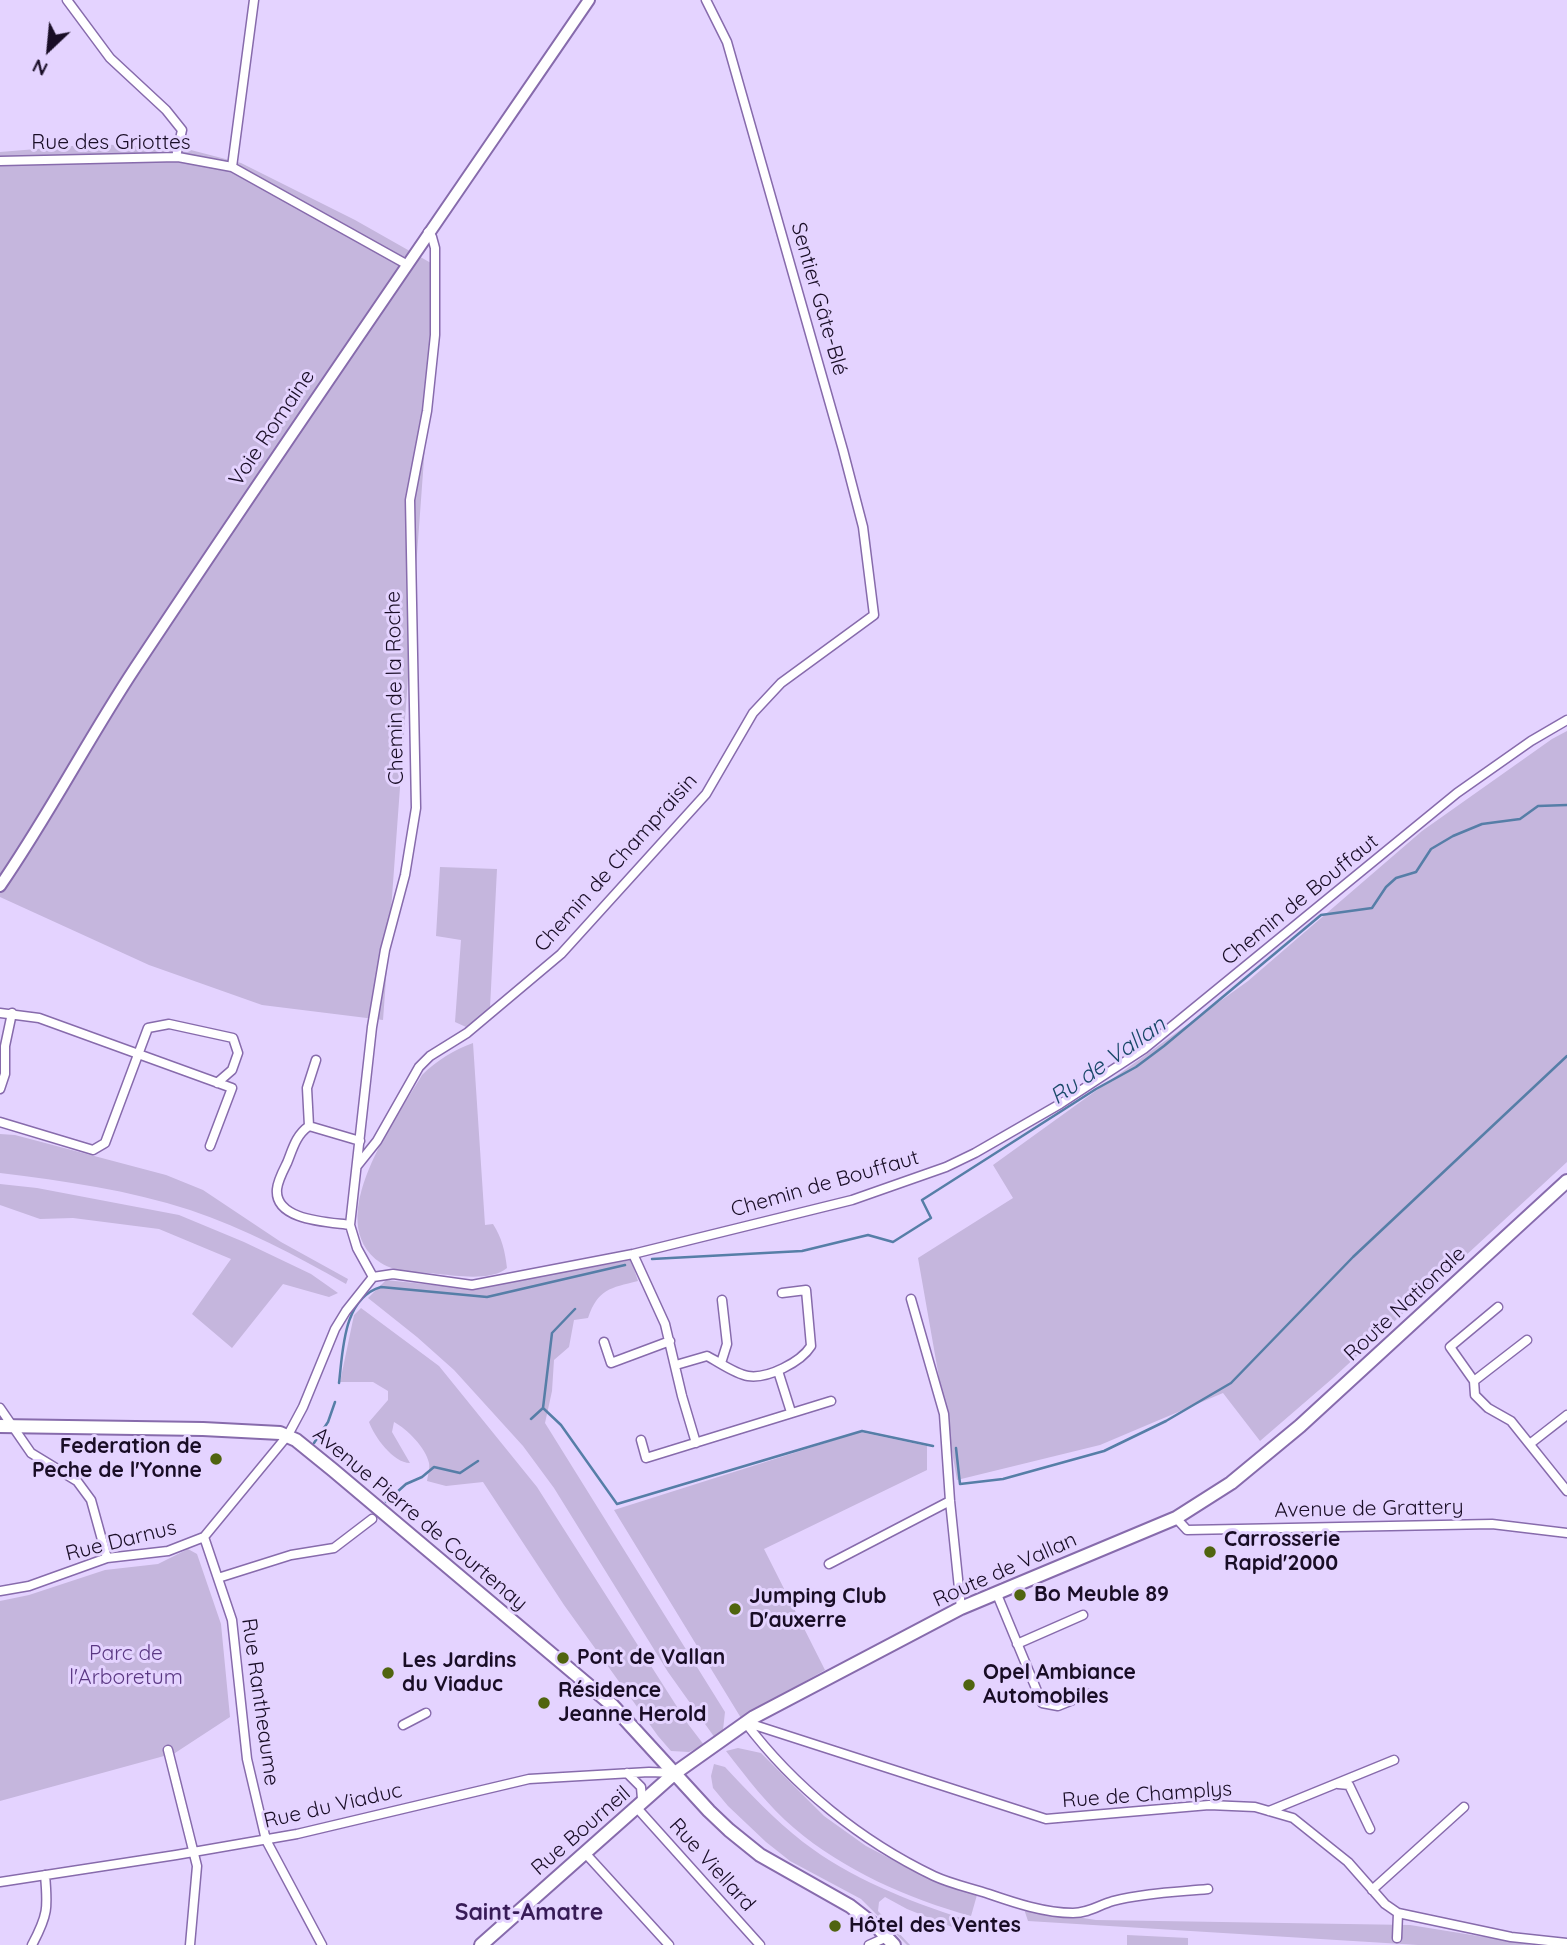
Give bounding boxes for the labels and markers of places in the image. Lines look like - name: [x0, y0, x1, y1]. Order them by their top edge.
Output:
- place label: Federation de Peche de l'Yonne: [32, 1434, 202, 1484]
- marker: Federation de Peche de l'Yonne: [208, 1451, 224, 1467]
- place label: Carrosserie Rapid'2000: [1224, 1527, 1340, 1577]
- marker: Carrosserie Rapid'2000: [1202, 1544, 1218, 1560]
- place label: Bo Meuble 89: [1034, 1582, 1169, 1608]
- place label: Jumping Club D'auxerre: [749, 1584, 886, 1634]
- marker: Bo Meuble 89: [1012, 1587, 1028, 1603]
- marker: Jumping Club D'auxerre: [727, 1601, 743, 1617]
- place label: Pont de Vallan: [577, 1645, 725, 1671]
- place label: Les Jardins du Viaduc: [402, 1648, 516, 1698]
- marker: Pont de Vallan: [555, 1650, 571, 1666]
- place label: Opel Ambiance Automobiles: [983, 1660, 1136, 1710]
- marker: Les Jardins du Viaduc: [380, 1665, 396, 1681]
- marker: Opel Ambiance Automobiles: [961, 1677, 977, 1693]
- place label: Résidence Jeanne Herold: [558, 1678, 706, 1728]
- marker: Résidence Jeanne Herold: [536, 1695, 552, 1711]
- place label: Hôtel des Ventes: [849, 1913, 1021, 1939]
- marker: Hôtel des Ventes: [827, 1918, 843, 1934]

